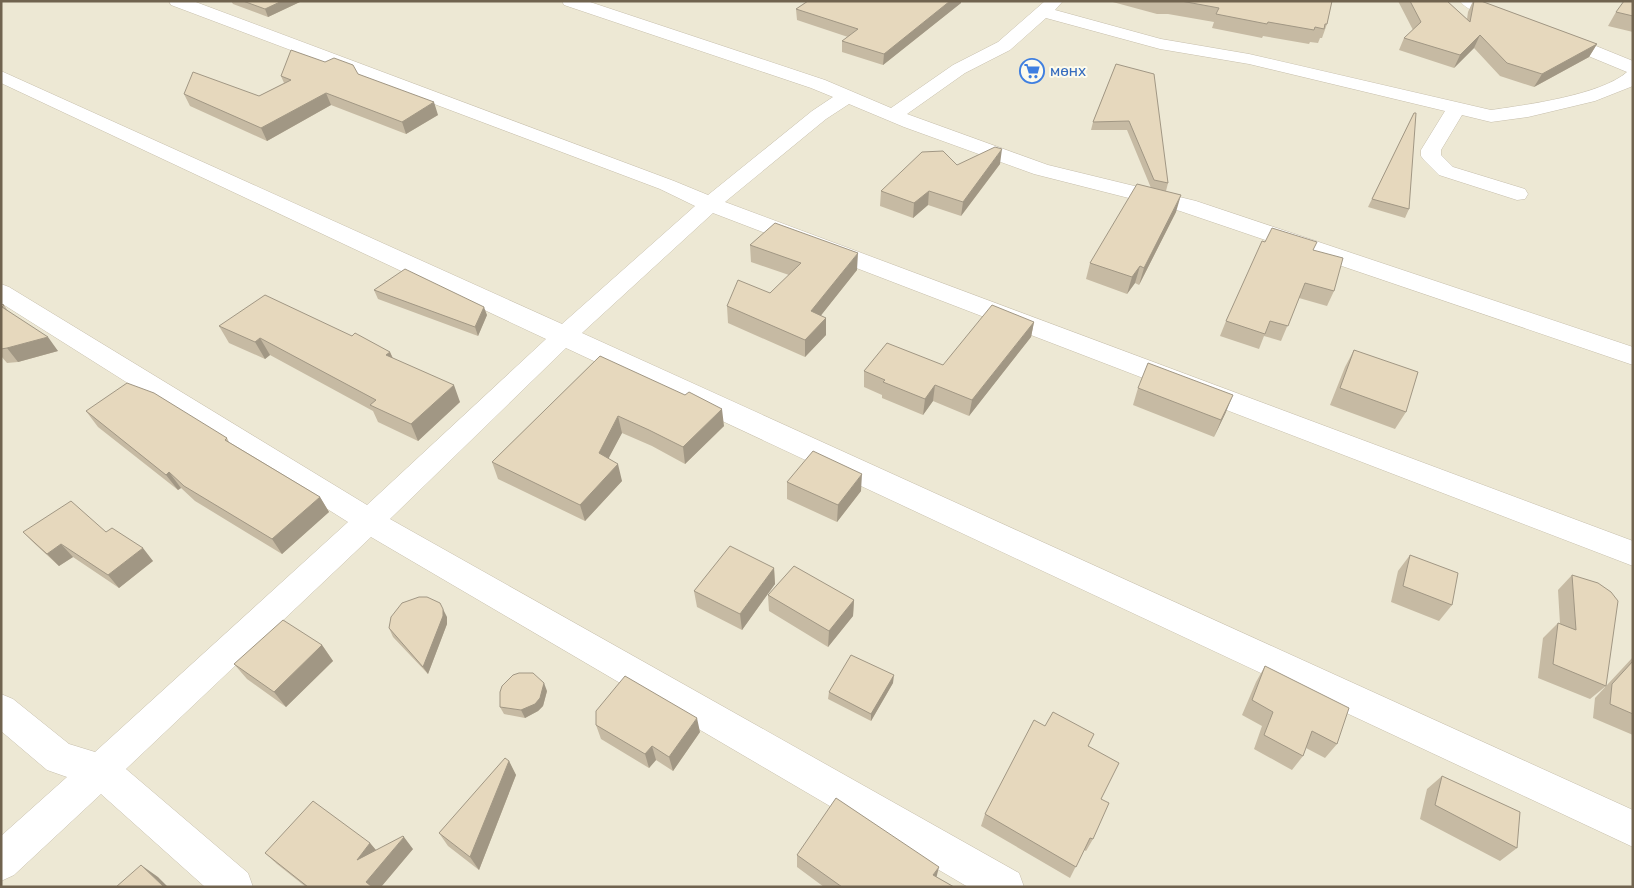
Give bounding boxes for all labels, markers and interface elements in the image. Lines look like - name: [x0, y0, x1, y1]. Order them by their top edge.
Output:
- supermarket icon: мөнх: [1019, 58, 1045, 84]
- place label: мөнх: [1050, 62, 1086, 80]

